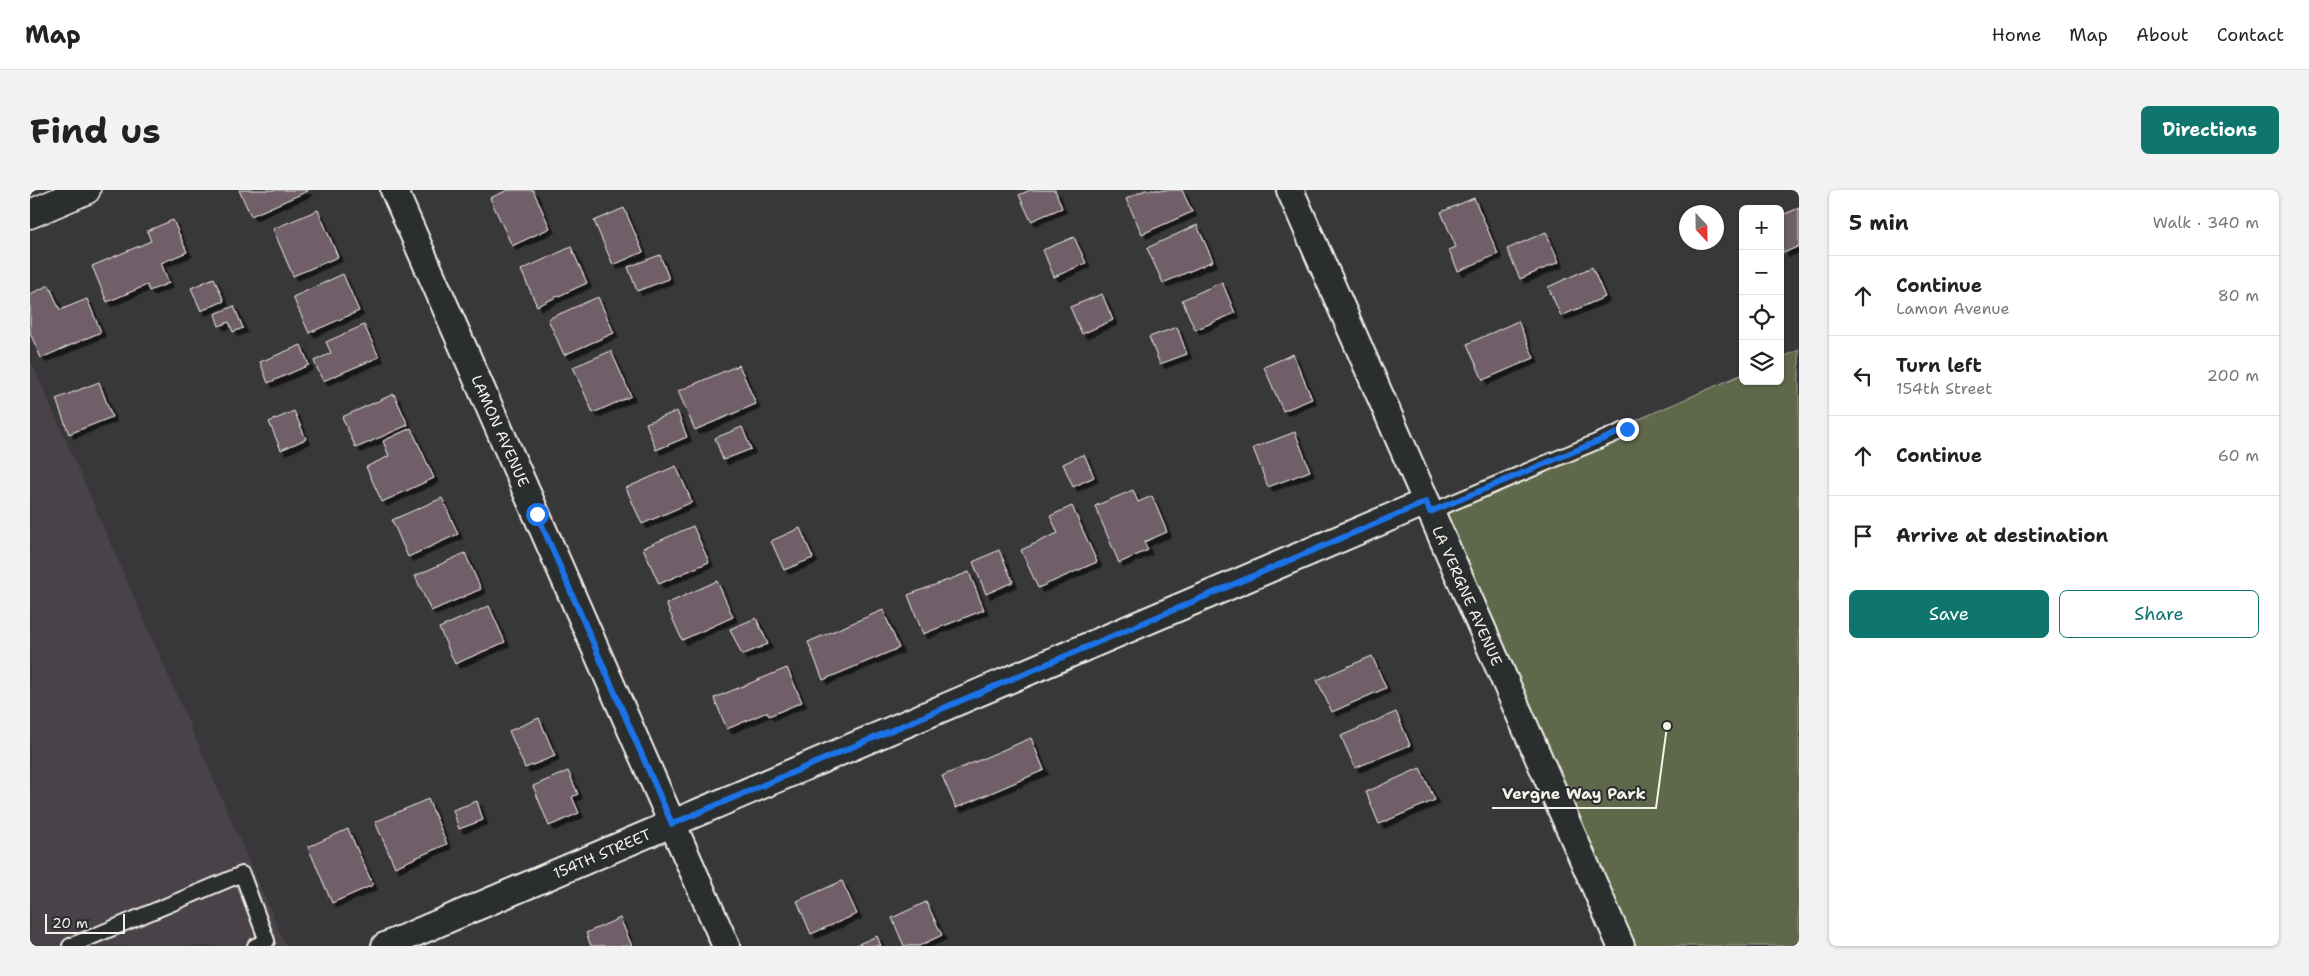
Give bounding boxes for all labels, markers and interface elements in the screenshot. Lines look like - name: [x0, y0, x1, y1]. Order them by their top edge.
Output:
- text: Map: [25, 19, 81, 51]
- text: Home: [1992, 23, 2041, 47]
- text: Map: [2069, 23, 2108, 47]
- text: About: [2136, 23, 2189, 47]
- text: Contact: [2217, 23, 2284, 47]
- button: Directions: [2141, 106, 2279, 154]
- text: Find us: [30, 107, 161, 154]
- north arrow: [1679, 205, 1724, 250]
- map controls: [1739, 205, 1784, 385]
- button: +: [1739, 205, 1784, 250]
- text: 5 min: [1849, 209, 1909, 237]
- text: Walk · 340 m: [2153, 212, 2259, 233]
- button: −: [1739, 250, 1784, 295]
- text: Continue: [1896, 273, 1982, 298]
- icon: ahead: [1849, 282, 1877, 310]
- text: 80 m: [2218, 285, 2259, 306]
- button: locate: [1739, 295, 1784, 340]
- text: Lamon Avenue: [1896, 298, 2010, 319]
- button: layers: [1739, 340, 1784, 385]
- text: Turn left: [1896, 353, 1982, 378]
- icon: left: [1849, 362, 1877, 390]
- text: 200 m: [2207, 365, 2259, 386]
- street label: LAMON AVENUE: [466, 372, 534, 490]
- text: 154th Street: [1896, 378, 1992, 399]
- route end: [1616, 418, 1639, 441]
- icon: ahead: [1849, 442, 1877, 470]
- text: Continue: [1896, 443, 1982, 468]
- text: 60 m: [2218, 445, 2259, 466]
- route start: [526, 503, 549, 526]
- icon: arrive: [1849, 522, 1877, 550]
- street label: LA VERGNE AVENUE: [1427, 523, 1507, 669]
- text: Arrive at destination: [1896, 523, 2108, 548]
- button: Save: [1849, 590, 2049, 638]
- button: Share: [2059, 590, 2259, 638]
- callout: Vergne Way Park: [1492, 777, 1656, 808]
- text: Vergne Way Park: [1502, 783, 1646, 804]
- street label: 154TH STREET: [550, 824, 654, 884]
- scale bar: [45, 911, 125, 934]
- text: 20 m: [52, 914, 88, 932]

